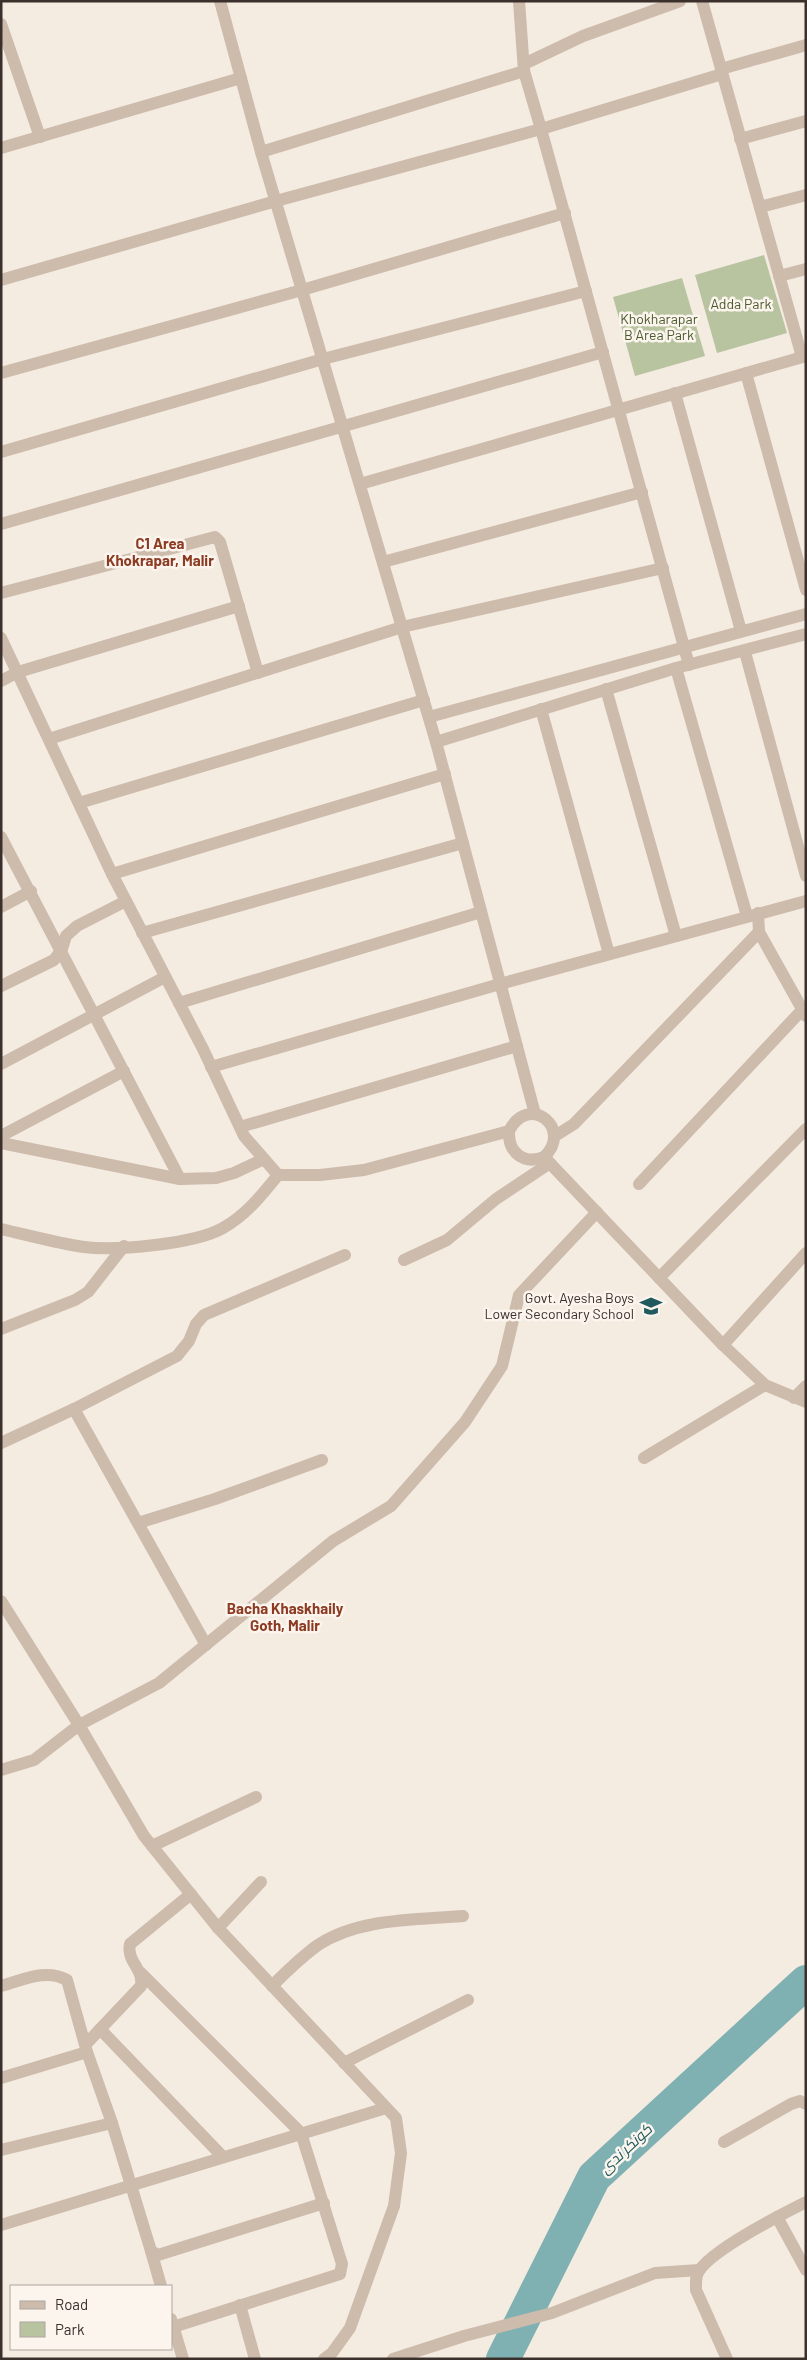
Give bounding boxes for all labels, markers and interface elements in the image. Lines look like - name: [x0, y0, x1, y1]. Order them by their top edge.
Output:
- park label: Adda Park: [710, 295, 772, 312]
- park label: Khokharapar B Area Park: [620, 310, 698, 343]
- district label: C1 Area Khokrapar, Malir: [106, 534, 214, 569]
- place label: Govt. Ayesha Boys Lower Secondary School: [485, 1289, 634, 1322]
- school or university icon: Govt. Ayesha Boys Lower Secondary School: [638, 1293, 664, 1319]
- district label: Bacha Khaskhaily Goth, Malir: [227, 1599, 344, 1634]
- water label: کونکر ندی: [595, 2119, 656, 2178]
- legend: [10, 2285, 172, 2350]
- text: Road: [55, 2295, 88, 2313]
- text: Park: [55, 2320, 85, 2338]

